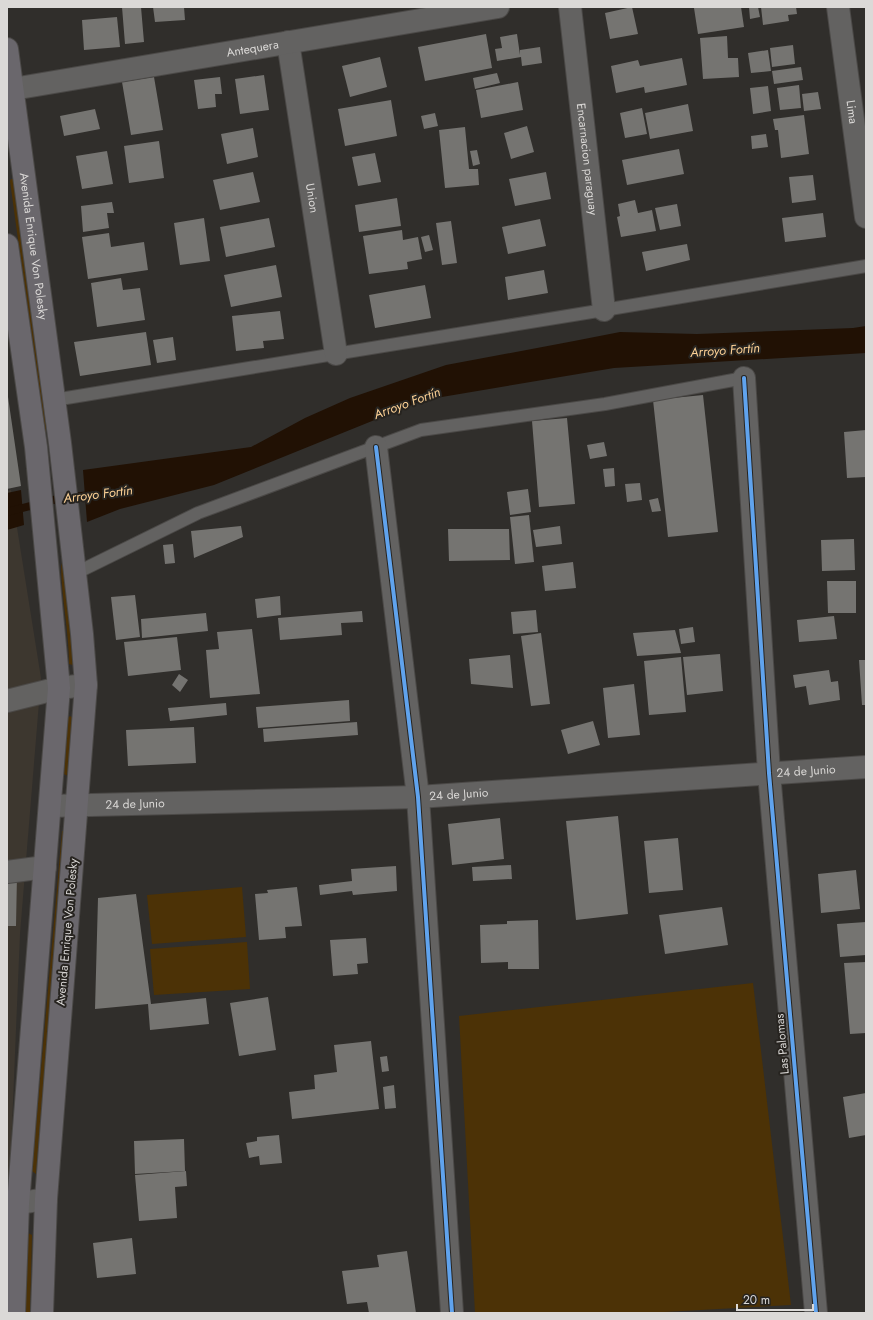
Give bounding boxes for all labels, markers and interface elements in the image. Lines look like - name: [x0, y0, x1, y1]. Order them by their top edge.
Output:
- street label: Antequera: [225, 35, 280, 62]
- street label: Lima: [842, 99, 863, 125]
- street label: Encarnacion paraguay: [572, 102, 602, 217]
- street label: Avenida Enrique Von Polesky: [15, 172, 52, 322]
- street label: Union: [301, 182, 323, 214]
- water label: Arroyo Fortín: [689, 338, 761, 362]
- water label: Arroyo Fortín: [370, 382, 443, 424]
- water label: Arroyo Fortín: [61, 480, 134, 508]
- street label: 24 de Junio: [776, 760, 837, 782]
- street label: 24 de Junio: [429, 783, 489, 805]
- street label: 24 de Junio: [105, 794, 165, 814]
- street label: Avenida Enrique Von Polesky: [52, 857, 82, 1007]
- street label: Las Palomas: [770, 1013, 794, 1075]
- scale bar: [737, 1286, 813, 1312]
- text: 20 m: [743, 1291, 770, 1309]

